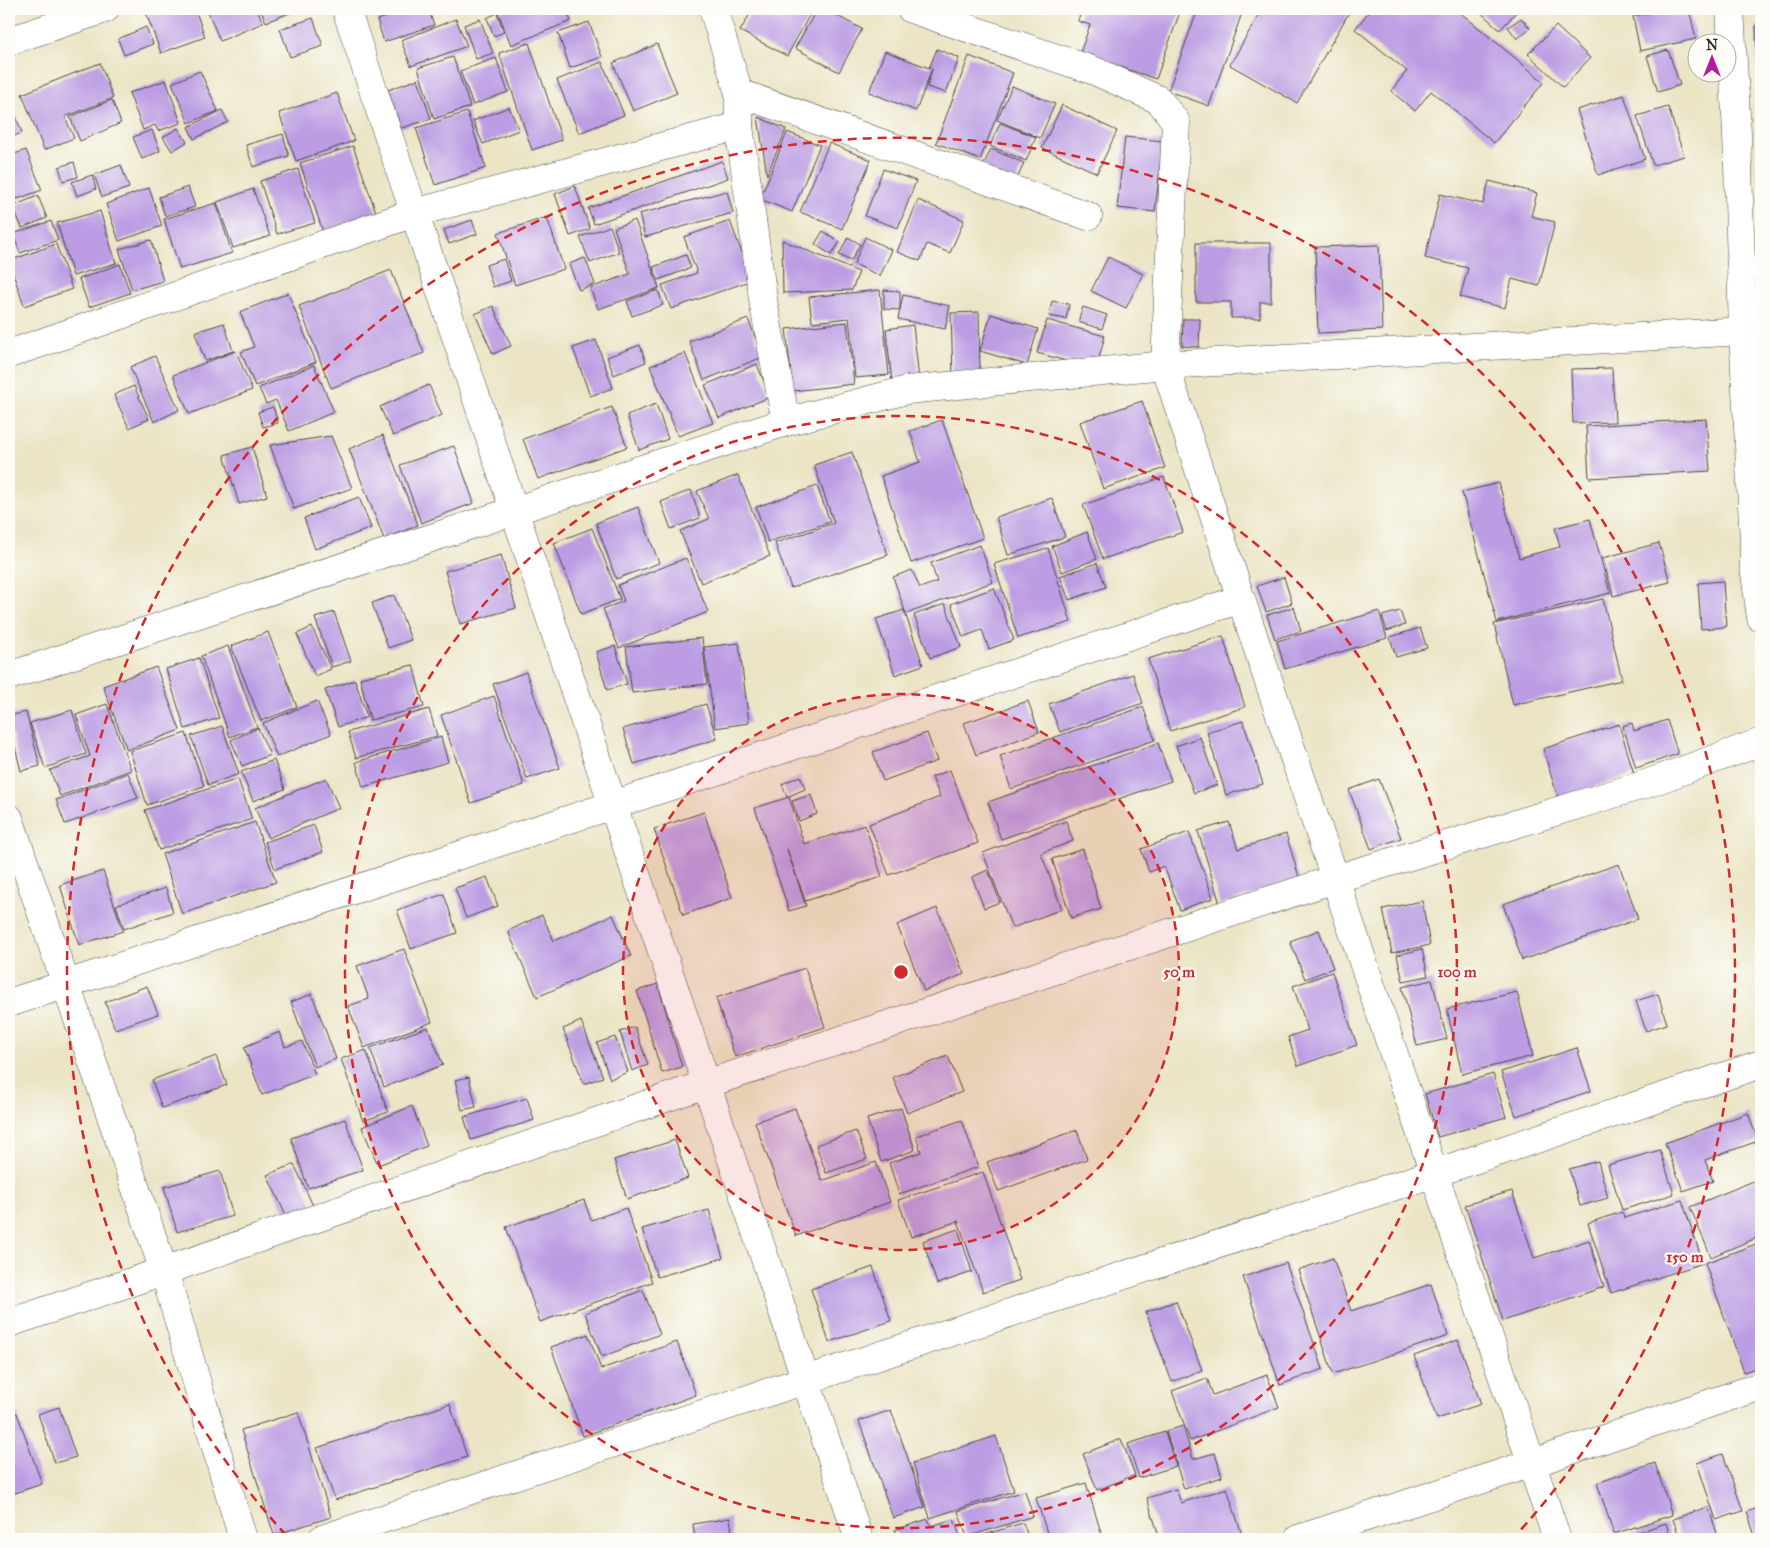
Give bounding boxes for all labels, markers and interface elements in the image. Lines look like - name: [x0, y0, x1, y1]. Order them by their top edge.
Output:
- north arrow: [1688, 32, 1738, 82]
- text: N: [1706, 37, 1718, 54]
- centre of rings: [892, 963, 910, 981]
- text: 50 m: [1163, 963, 1195, 981]
- text: 100 m: [1437, 963, 1477, 981]
- text: 150 m: [1666, 1248, 1704, 1266]

